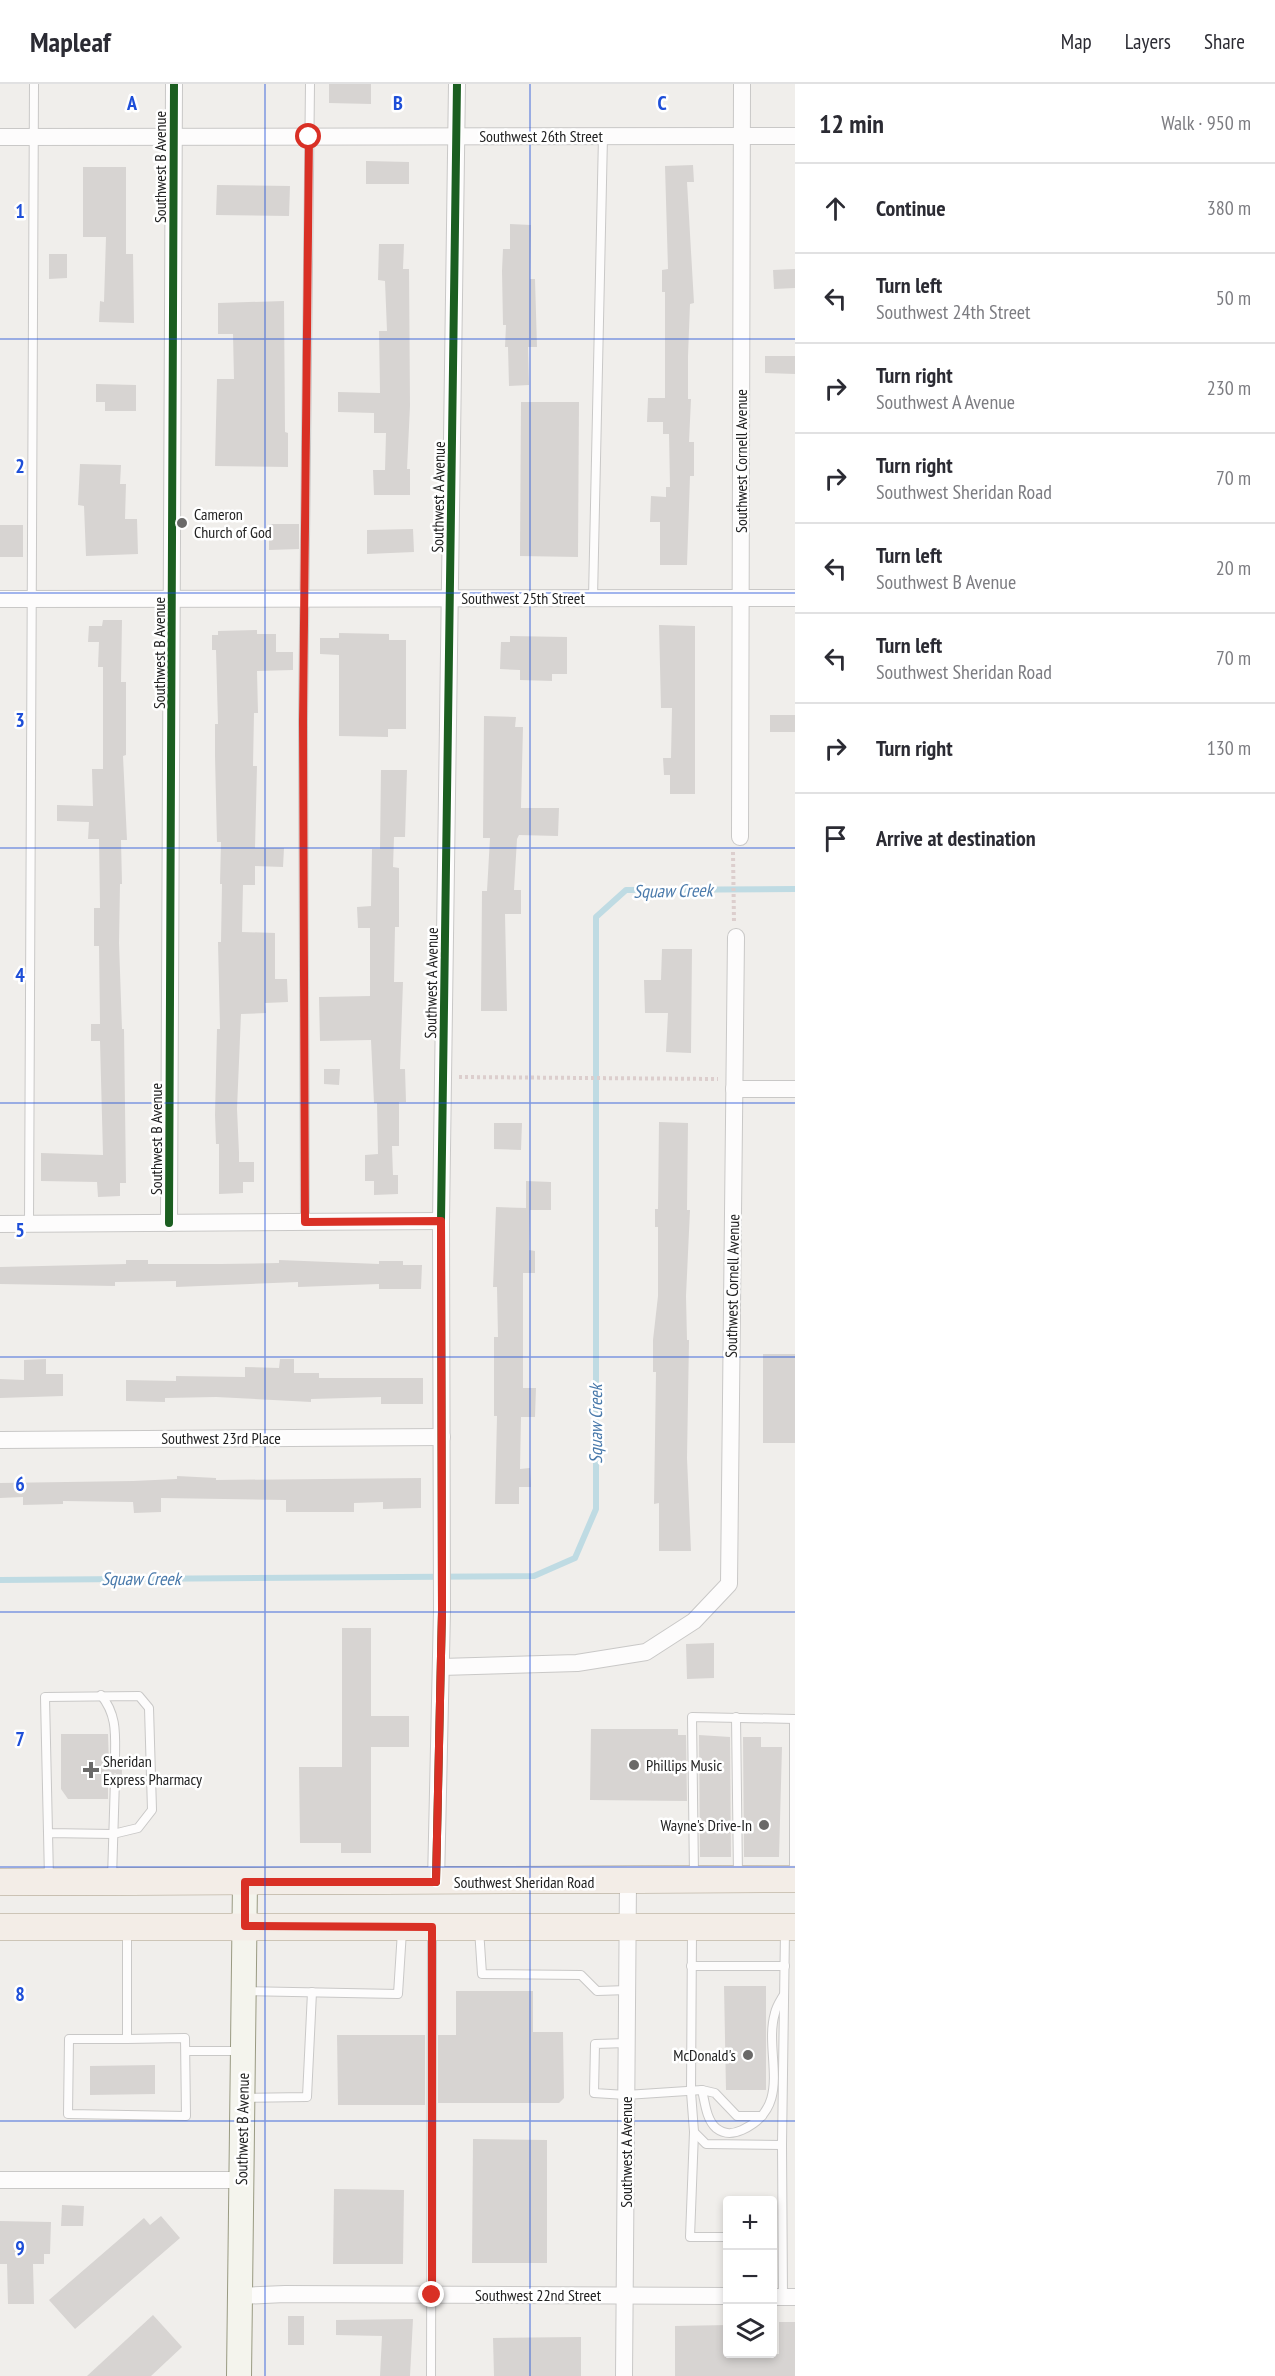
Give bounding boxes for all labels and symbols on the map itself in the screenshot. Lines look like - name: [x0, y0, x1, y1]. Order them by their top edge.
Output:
- text: A: [126, 90, 138, 116]
- text: B: [393, 90, 403, 116]
- text: C: [657, 90, 667, 116]
- street label: Southwest B Avenue: [150, 111, 170, 223]
- route start: [295, 123, 321, 149]
- street label: Southwest 26th Street: [479, 126, 603, 146]
- text: 1: [15, 198, 25, 224]
- street label: Southwest Cornell Avenue: [731, 389, 751, 533]
- street label: Southwest A Avenue: [427, 441, 449, 553]
- text: 2: [15, 453, 25, 479]
- place label: Cameron Church of God: [194, 504, 272, 542]
- marker: Cameron Church of God: [175, 516, 189, 530]
- street label: Southwest 25th Street: [461, 588, 585, 608]
- street label: Southwest B Avenue: [149, 597, 169, 709]
- text: 3: [15, 707, 25, 733]
- water label: Squaw Creek: [633, 878, 715, 903]
- street label: Southwest A Avenue: [420, 927, 442, 1039]
- text: 4: [15, 962, 25, 988]
- street label: Southwest B Avenue: [146, 1083, 166, 1195]
- street label: Southwest Cornell Avenue: [721, 1214, 743, 1358]
- text: 5: [15, 1217, 25, 1243]
- water label: Squaw Creek: [584, 1382, 607, 1464]
- street label: Southwest 23rd Place: [161, 1428, 281, 1448]
- text: 6: [15, 1471, 25, 1497]
- water label: Squaw Creek: [101, 1567, 183, 1590]
- text: 7: [15, 1726, 25, 1752]
- place label: Sheridan Express Pharmacy: [103, 1751, 202, 1789]
- place label: Phillips Music: [646, 1755, 722, 1775]
- marker: Phillips Music: [627, 1758, 641, 1772]
- marker: Sheridan Express Pharmacy: [84, 1763, 98, 1777]
- place label: Wayne's Drive-In: [661, 1815, 752, 1835]
- marker: Wayne's Drive-In: [757, 1818, 771, 1832]
- street label: Southwest Sheridan Road: [454, 1872, 594, 1892]
- text: 8: [15, 1981, 25, 2007]
- place label: McDonald's: [673, 2045, 736, 2065]
- marker: McDonald's: [741, 2048, 755, 2062]
- street label: Southwest B Avenue: [231, 2073, 253, 2185]
- street label: Southwest A Avenue: [616, 2096, 636, 2208]
- text: 9: [15, 2235, 25, 2261]
- route end: [418, 2281, 444, 2307]
- street label: Southwest 22nd Street: [475, 2285, 602, 2305]

